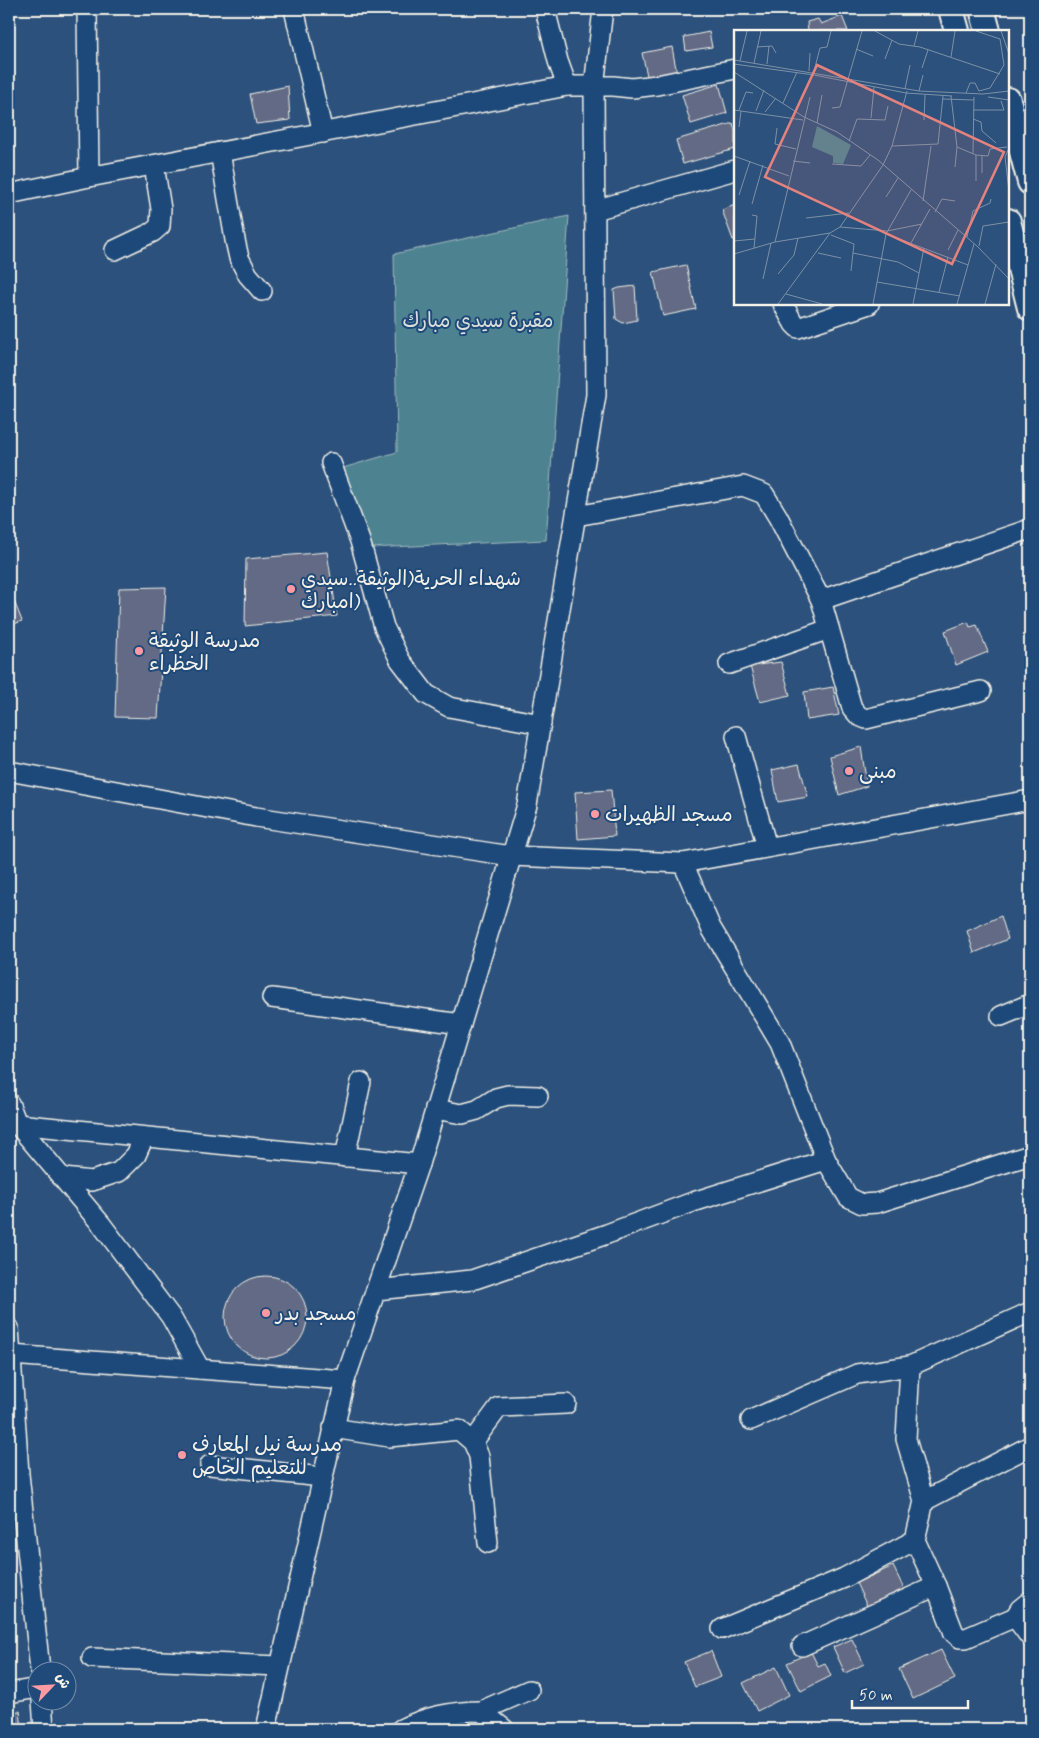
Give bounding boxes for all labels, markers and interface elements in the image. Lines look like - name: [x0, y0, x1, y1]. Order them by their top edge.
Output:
- inset map: [734, 30, 1009, 305]
- park label: مقبرة سيدي مبارك: [403, 308, 553, 335]
- place label: شهداء الحرية(الوثيقة..سيدي امبارك): [301, 566, 521, 616]
- marker: شهداء الحرية(الوثيقة..سيدي امبارك): [285, 583, 297, 595]
- place label: مدرسة الوثيقة الخظراء: [149, 628, 260, 678]
- marker: مدرسة الوثيقة الخظراء: [133, 645, 145, 657]
- place label: مبنى: [859, 759, 897, 786]
- marker: مبنى: [843, 765, 855, 777]
- place label: مسجد الظهيرات: [605, 802, 733, 829]
- marker: مسجد الظهيرات: [589, 808, 601, 820]
- place label: مسجد بدر: [274, 1301, 356, 1328]
- marker: مسجد بدر: [260, 1307, 272, 1319]
- place label: مدرسة نيل المعارف للتعليم الخاص: [192, 1432, 342, 1482]
- marker: مدرسة نيل المعارف للتعليم الخاص: [176, 1449, 188, 1461]
- north arrow: [28, 1660, 78, 1710]
- text: ش: [51, 1670, 74, 1692]
- scale bar: [852, 1678, 968, 1710]
- text: 50 m: [859, 1686, 893, 1706]

